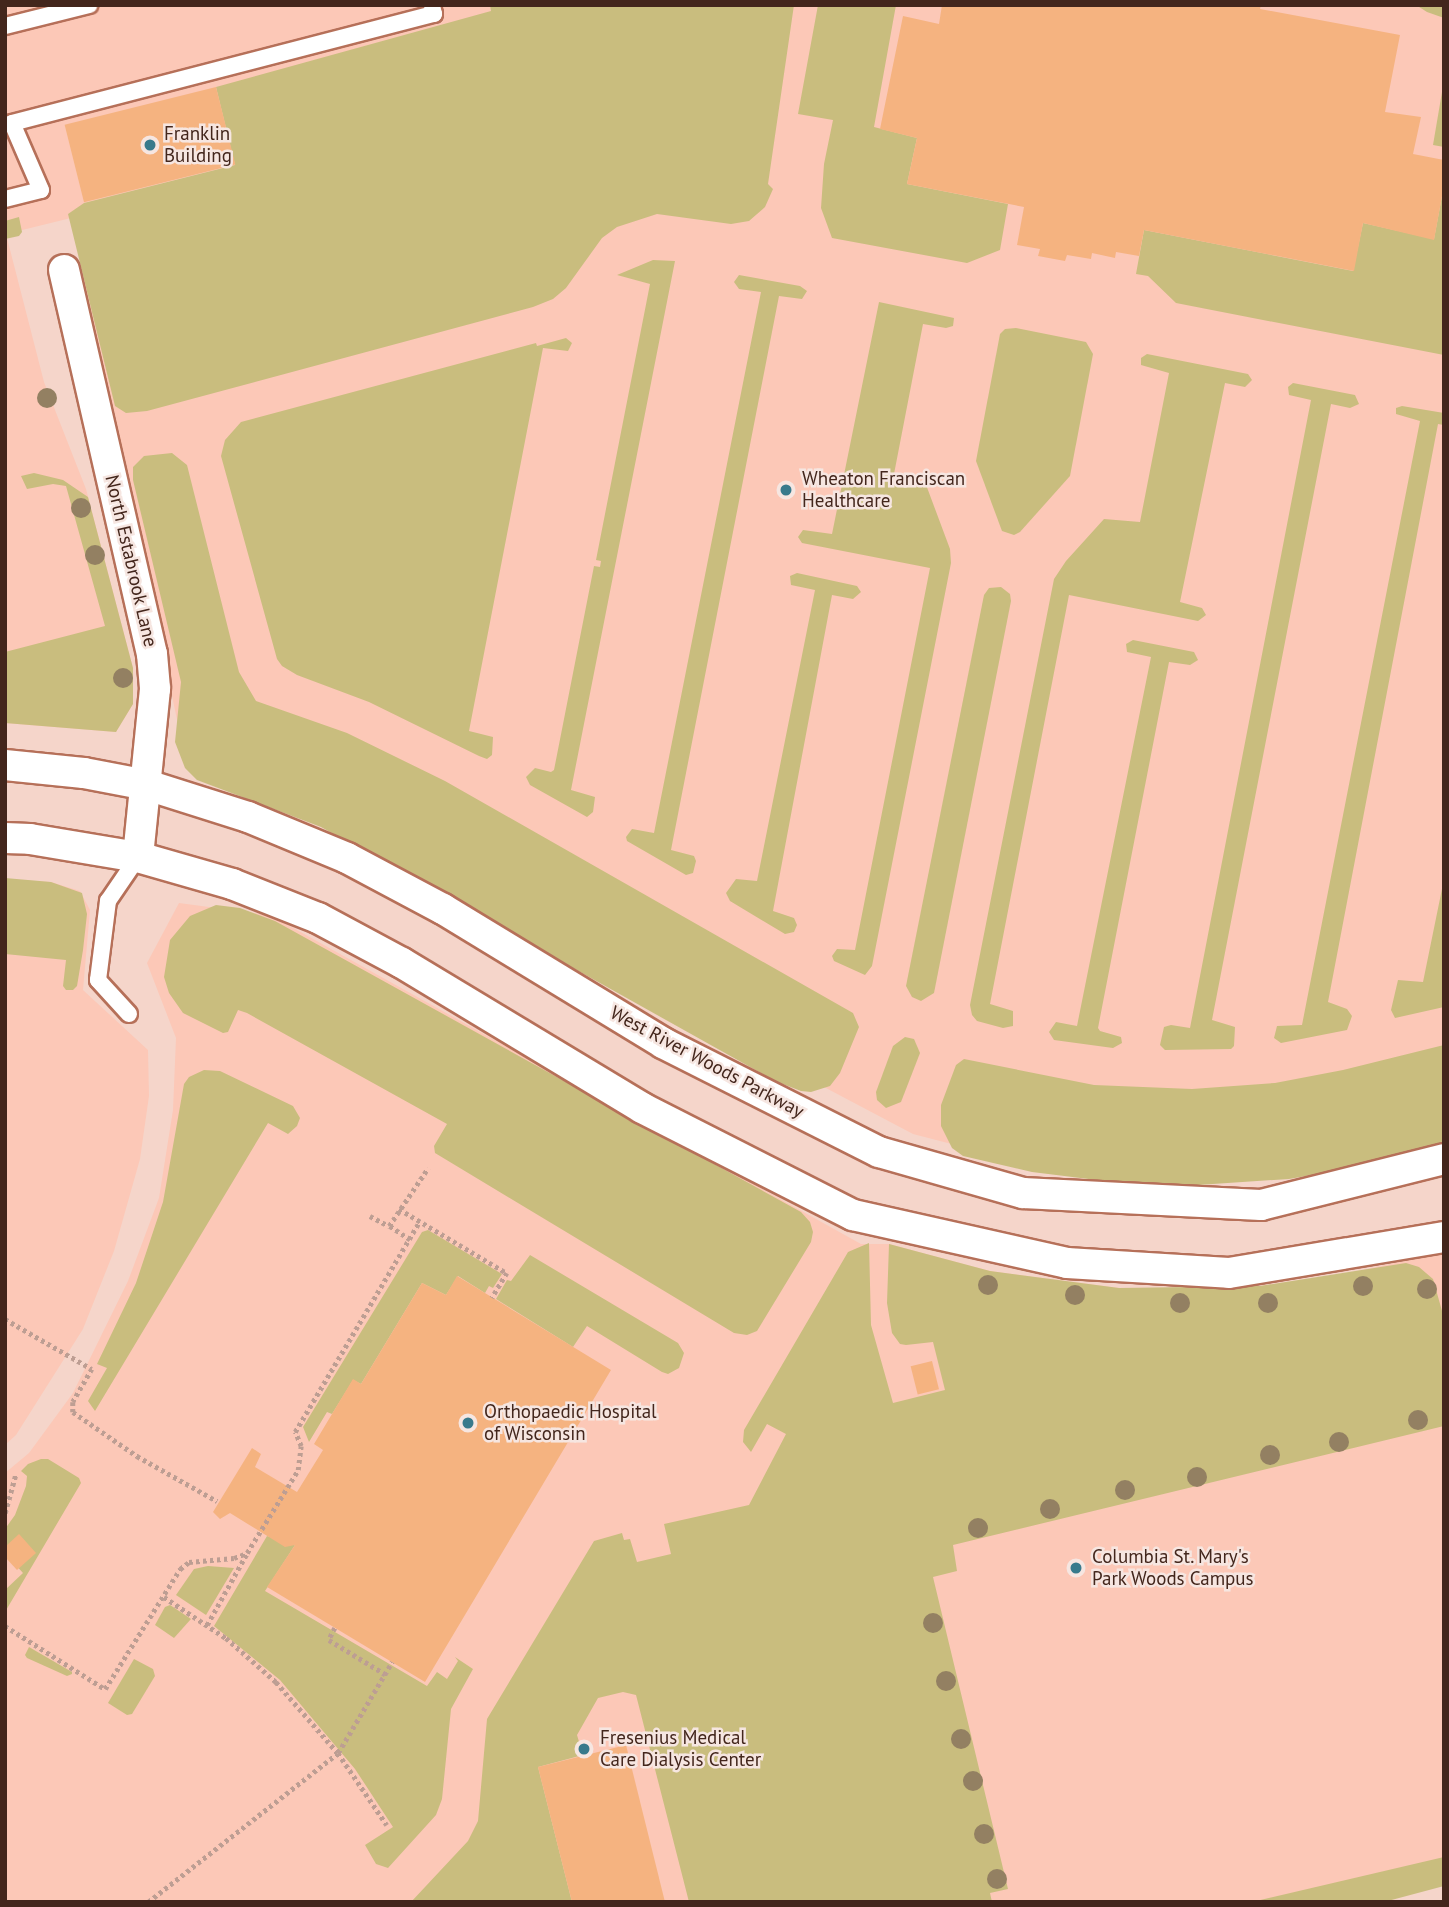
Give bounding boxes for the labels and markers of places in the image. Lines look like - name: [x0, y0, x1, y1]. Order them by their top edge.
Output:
- place label: Franklin Building: [164, 123, 232, 167]
- marker: Franklin Building: [142, 137, 158, 153]
- place label: Wheaton Franciscan Healthcare: [802, 468, 965, 512]
- marker: Wheaton Franciscan Healthcare: [776, 480, 796, 500]
- place label: Orthopaedic Hospital of Wisconsin: [484, 1401, 657, 1445]
- marker: Orthopaedic Hospital of Wisconsin: [458, 1413, 478, 1433]
- place label: Columbia St. Mary's Park Woods Campus: [1092, 1546, 1255, 1590]
- marker: Columbia St. Mary's Park Woods Campus: [1066, 1558, 1086, 1578]
- place label: Fresenius Medical Care Dialysis Center: [600, 1727, 761, 1771]
- marker: Fresenius Medical Care Dialysis Center: [574, 1739, 594, 1759]

